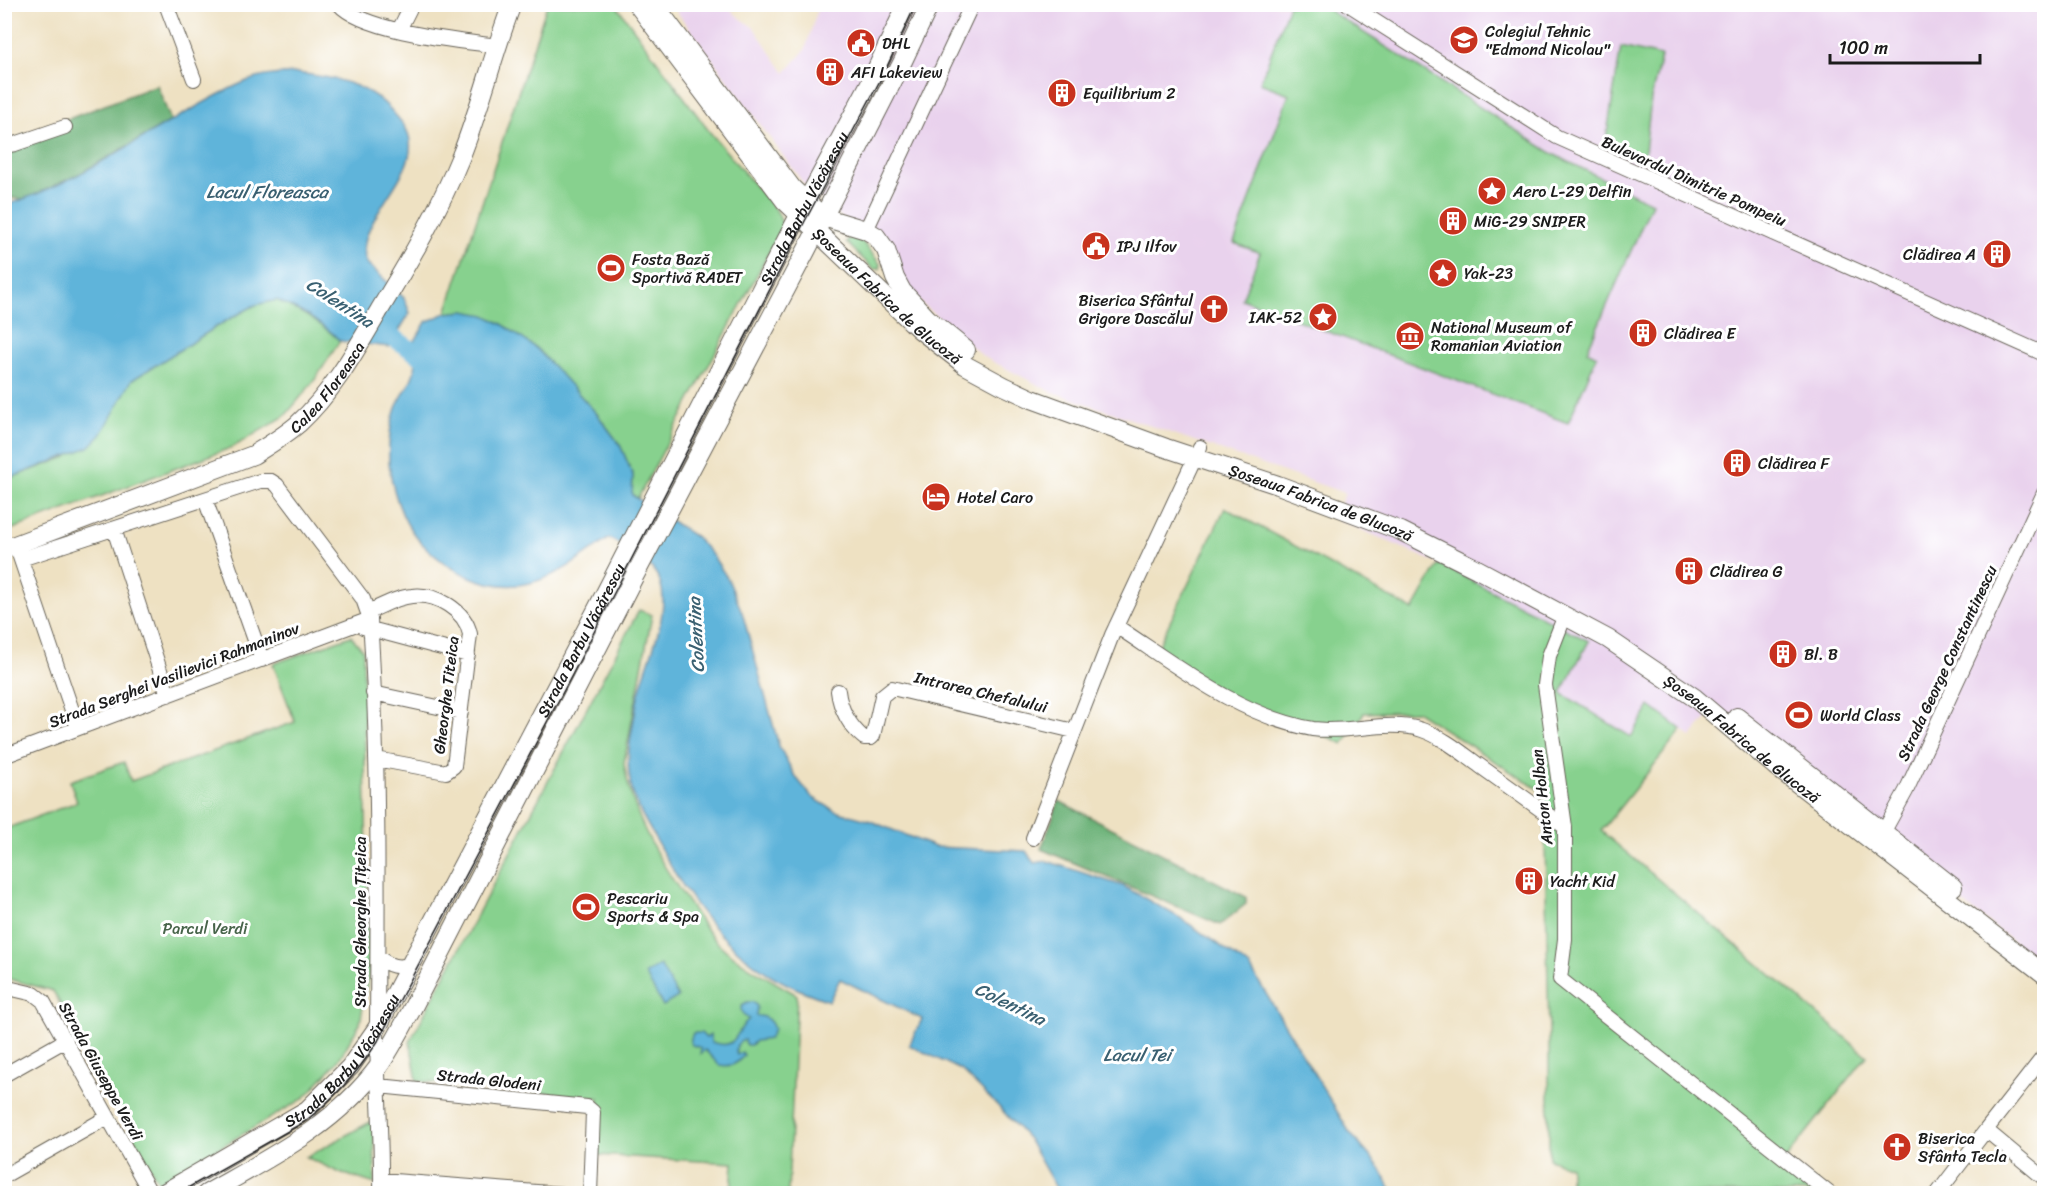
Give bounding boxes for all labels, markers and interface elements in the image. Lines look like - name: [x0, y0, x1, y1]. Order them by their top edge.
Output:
- place label: Colegiul Tehnic "Edmond Nicolau": [1485, 17, 1611, 64]
- school or university icon: Colegiul Tehnic "Edmond Nicolau": [1448, 24, 1480, 56]
- public building icon: DHL: [845, 27, 877, 59]
- scale bar: [1830, 27, 1980, 65]
- place label: DHL: [882, 29, 911, 58]
- text: 100 m: [1839, 32, 1888, 64]
- building icon: AFI Lakeview: [814, 56, 846, 88]
- place label: AFI Lakeview: [850, 58, 943, 87]
- building icon: Equilibrium 2: [1046, 77, 1078, 109]
- place label: Equilibrium 2: [1083, 79, 1175, 108]
- street label: Strada Barbu Văcărescu: [751, 125, 856, 290]
- street label: Bulevardul Dimitrie Pompeiu: [1597, 127, 1792, 235]
- place icon: Aero L-29 Delfin: [1476, 175, 1508, 207]
- water label: Lacul Floreasca: [206, 176, 330, 208]
- place label: Aero L-29 Delfin: [1512, 177, 1632, 206]
- building icon: MiG-29 SNIPER: [1437, 205, 1469, 237]
- place label: MiG-29 SNIPER: [1474, 207, 1586, 236]
- street label: Șoseaua Fabrica de Glucoză: [806, 220, 969, 373]
- public building icon: IPJ Ilfov: [1080, 230, 1112, 262]
- place label: IPJ Ilfov: [1116, 232, 1177, 261]
- building icon: Clădirea A: [1981, 238, 2013, 270]
- place label: Clădirea A: [1903, 240, 1976, 269]
- place label: Fosta Bază Sportivă RADET: [632, 245, 743, 292]
- sports icon: Fosta Bază Sportivă RADET: [595, 252, 627, 284]
- place icon: Yak-23: [1427, 257, 1459, 289]
- place label: Yak-23: [1464, 259, 1513, 288]
- water label: Colentina: [300, 269, 382, 338]
- place label: Biserica Sfântul Grigore Dascălul: [1078, 286, 1193, 333]
- church icon: Biserica Sfântul Grigore Dascălul: [1198, 293, 1230, 325]
- place icon: IAK-52: [1307, 301, 1339, 333]
- place label: IAK-52: [1248, 303, 1302, 332]
- place label: National Museum of Romanian Aviation: [1431, 313, 1574, 360]
- building icon: Clădirea E: [1627, 317, 1659, 349]
- place label: Clădirea E: [1664, 319, 1736, 348]
- museum icon: National Museum of Romanian Aviation: [1394, 320, 1426, 352]
- street label: Calea Floreasca: [282, 335, 373, 440]
- building icon: Clădirea F: [1721, 447, 1753, 479]
- place label: Clădirea F: [1758, 449, 1830, 478]
- street label: Șoseaua Fabrica de Glucoză: [1225, 455, 1419, 550]
- hotel icon: Hotel Caro: [920, 481, 952, 513]
- place label: Hotel Caro: [957, 483, 1033, 512]
- building icon: Clădirea G: [1673, 555, 1705, 587]
- street label: Strada Barbu Văcărescu: [528, 557, 633, 722]
- place label: Clădirea G: [1710, 557, 1782, 586]
- street label: Strada George Constantinescu: [1889, 560, 2005, 766]
- water label: Colentina: [678, 595, 714, 673]
- street label: Strada Serghei Vasilievici Rahmaninov: [44, 613, 304, 736]
- street label: Gheorghe Titeica: [424, 634, 468, 756]
- building icon: Bl. B: [1767, 638, 1799, 670]
- place label: Bl. B: [1804, 640, 1838, 669]
- street label: Intrarea Chefalului: [911, 662, 1051, 722]
- street label: Șoseaua Fabrica de Glucoză: [1658, 666, 1828, 811]
- sports icon: World Class: [1783, 699, 1815, 731]
- place label: World Class: [1820, 701, 1901, 730]
- street label: Anton Holban: [1523, 747, 1562, 847]
- street label: Strada Gheorghe Țițeica: [346, 837, 375, 1007]
- building icon: Yacht Kid: [1513, 865, 1545, 897]
- place label: Yacht Kid: [1550, 867, 1616, 896]
- place label: Pescariu Sports & Spa: [607, 884, 699, 931]
- sports icon: Pescariu Sports & Spa: [570, 891, 602, 923]
- park label: Parcul Verdi: [163, 914, 248, 943]
- water label: Colentina: [969, 973, 1053, 1036]
- street label: Strada Barbu Văcărescu: [278, 988, 407, 1135]
- street label: Strada Giuseppe Verdi: [51, 996, 152, 1147]
- water label: Lacul Tei: [1103, 1039, 1175, 1071]
- street label: Strada Glodeni: [436, 1060, 543, 1100]
- place label: Biserica Sfânta Tecla: [1918, 1124, 2007, 1171]
- church icon: Biserica Sfânta Tecla: [1881, 1131, 1913, 1163]

